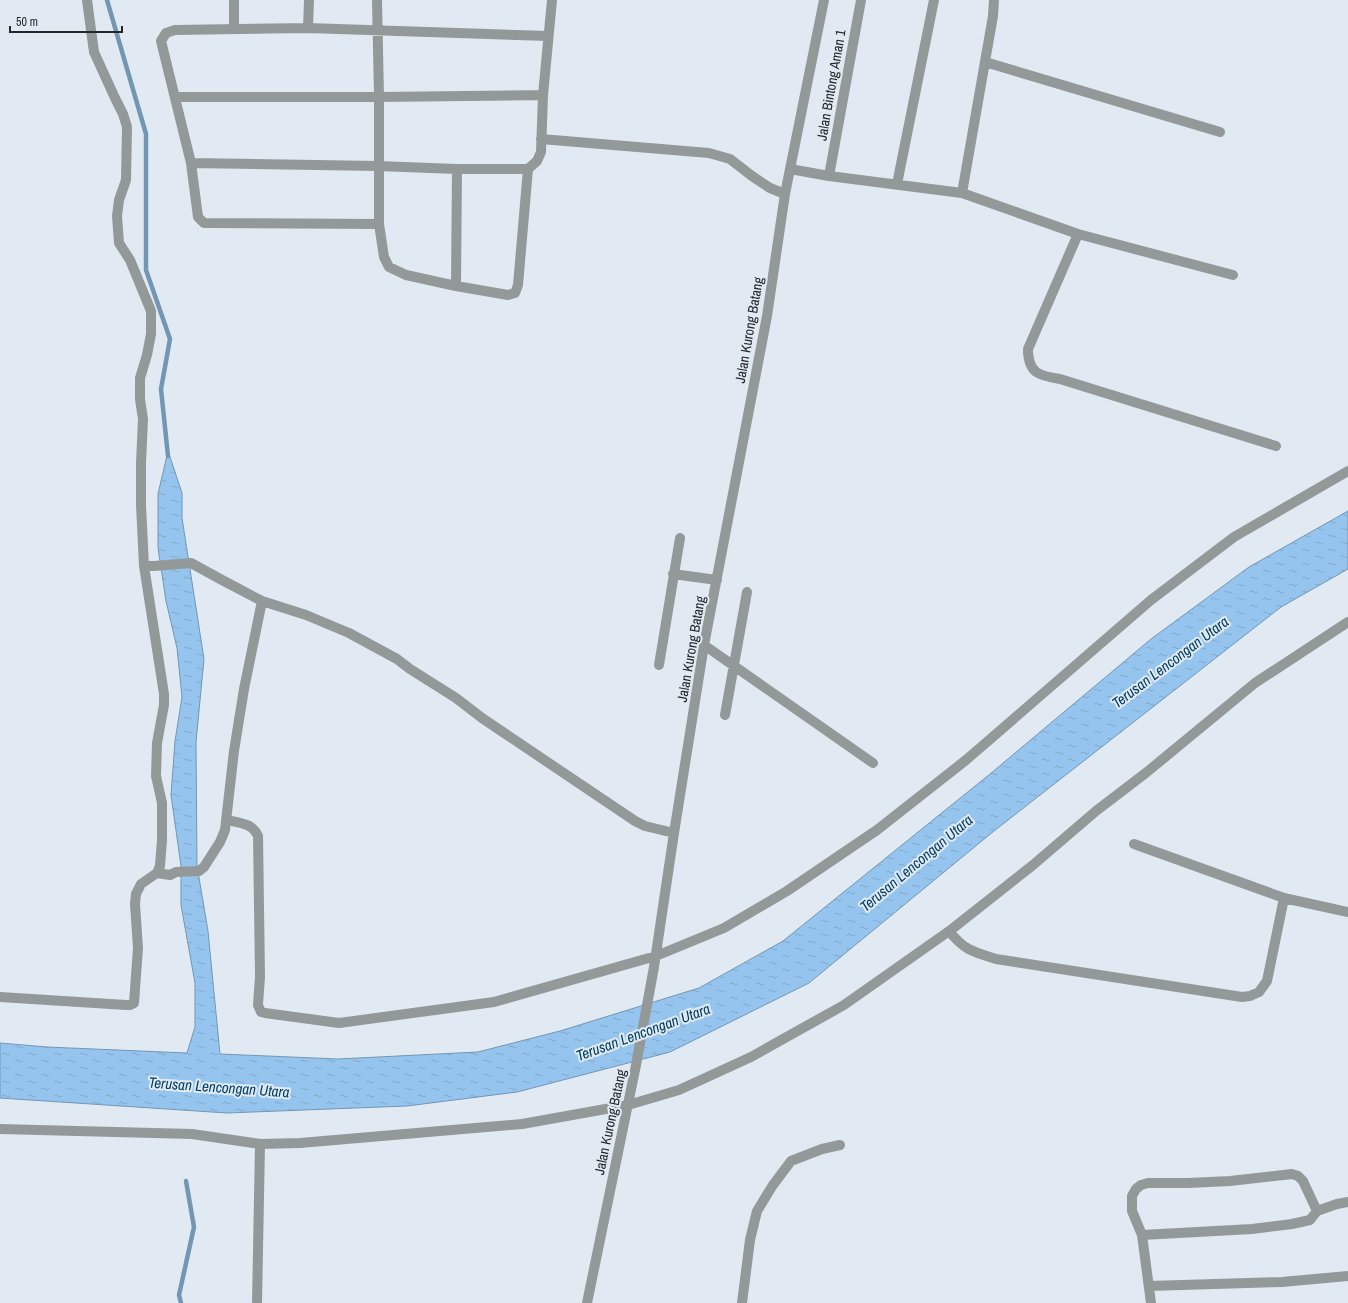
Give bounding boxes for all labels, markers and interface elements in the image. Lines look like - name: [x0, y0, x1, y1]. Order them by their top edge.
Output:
- scale bar: [10, 8, 122, 34]
- text: 50 m: [16, 14, 38, 30]
- street label: Jalan Bintong Aman 1: [812, 28, 850, 142]
- street label: Jalan Kurong Batang: [731, 275, 767, 384]
- street label: Jalan Kurong Batang: [673, 594, 709, 703]
- water label: Terusan Lencongan Utara: [1107, 611, 1233, 713]
- water label: Terusan Lencongan Utara: [855, 809, 977, 916]
- water label: Terusan Lencongan Utara: [573, 998, 713, 1066]
- street label: Jalan Kurong Batang: [590, 1067, 630, 1176]
- water label: Terusan Lencongan Utara: [148, 1072, 290, 1102]

